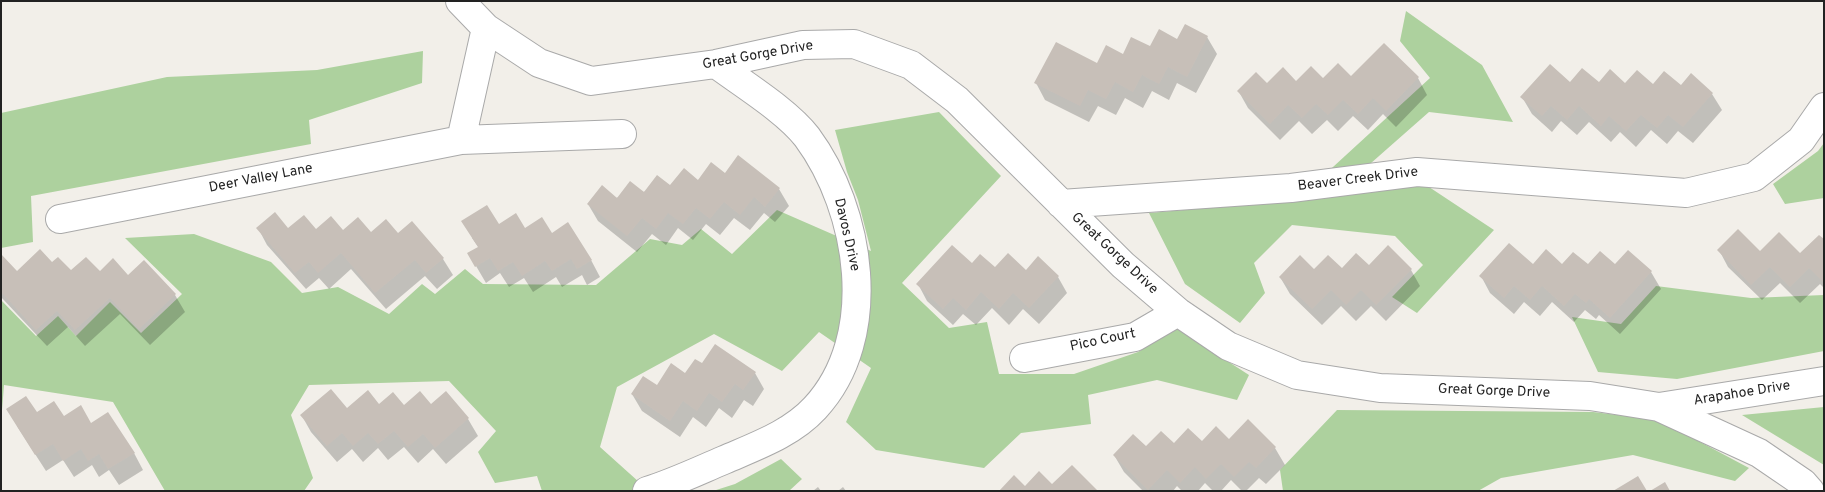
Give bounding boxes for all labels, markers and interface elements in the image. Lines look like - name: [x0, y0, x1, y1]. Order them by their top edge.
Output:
- street label: Great Gorge Drive: [701, 38, 815, 74]
- street label: Deer Valley Lane: [208, 161, 314, 197]
- street label: Beaver Creek Drive: [1297, 164, 1419, 196]
- street label: Davos Drive: [829, 197, 863, 273]
- street label: Great Gorge Drive: [1067, 210, 1161, 298]
- street label: Pico Court: [1069, 326, 1137, 356]
- street label: Arapahoe Drive: [1692, 378, 1792, 410]
- street label: Great Gorge Drive: [1438, 382, 1550, 402]

